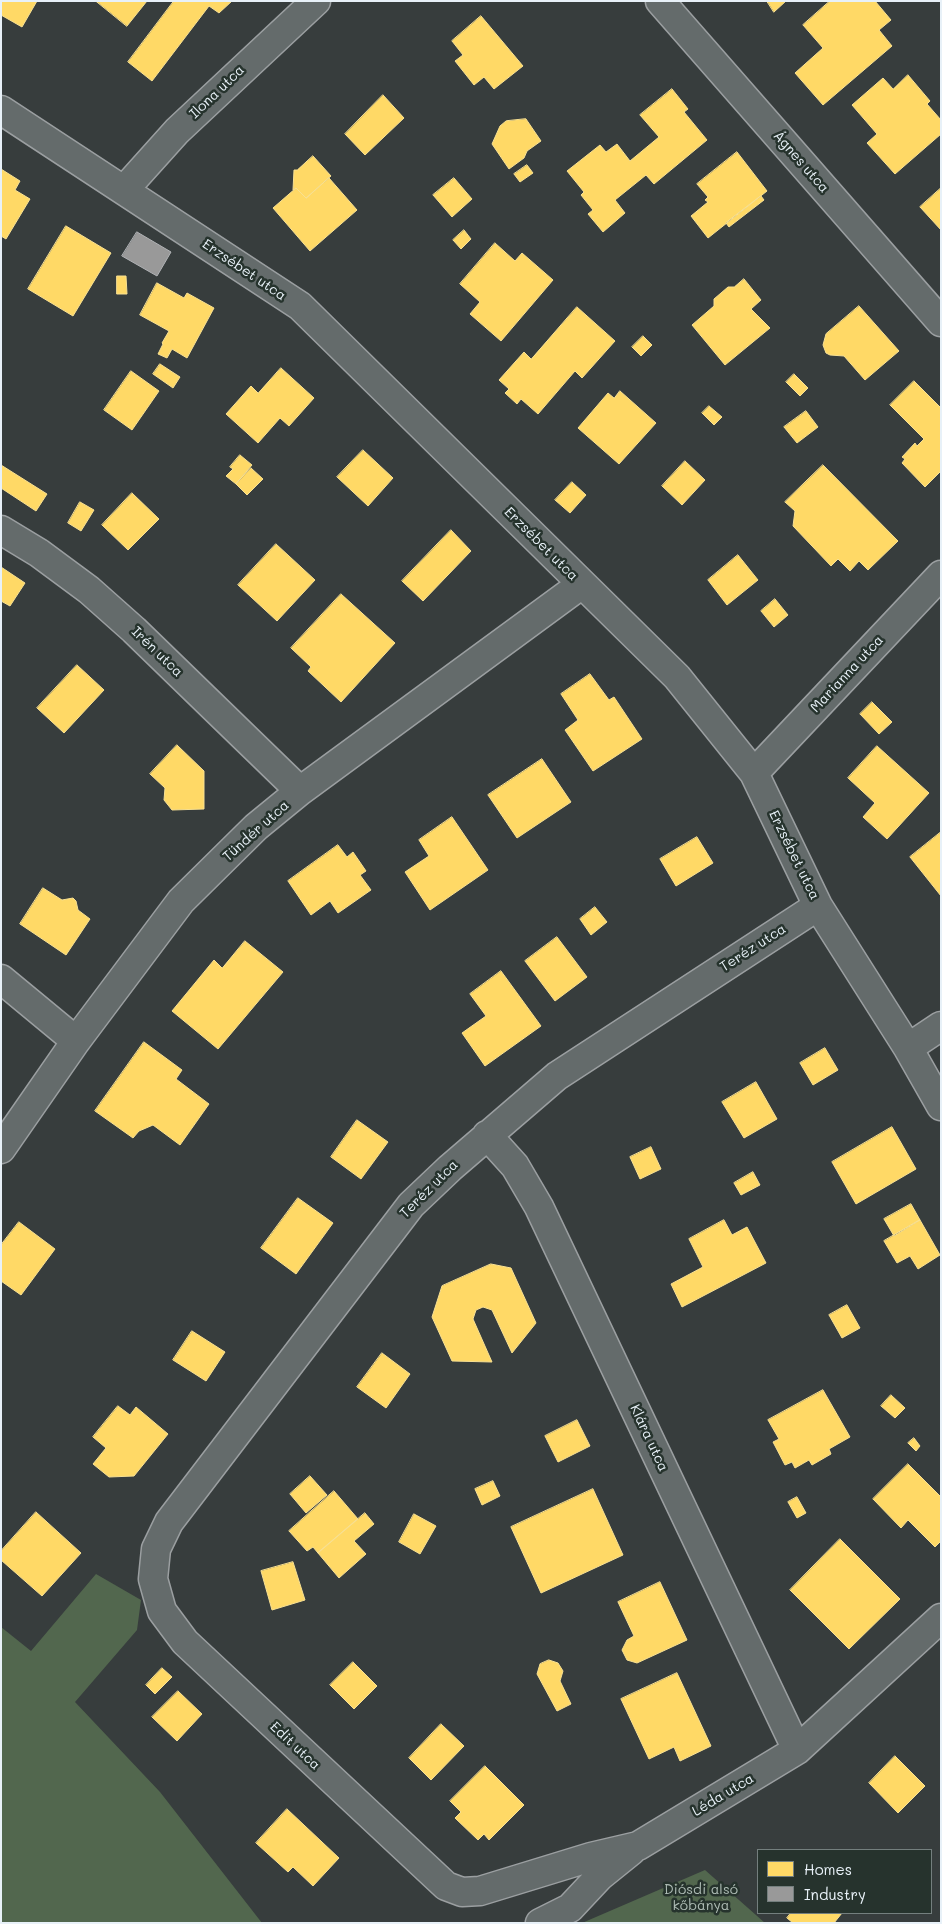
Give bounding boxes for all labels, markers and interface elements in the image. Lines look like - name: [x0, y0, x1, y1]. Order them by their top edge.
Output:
- street label: Ilona utca: [186, 62, 248, 122]
- street label: Ágnes utca: [770, 128, 832, 196]
- street label: Erzsébet utca: [199, 236, 289, 304]
- street label: Erzsébet utca: [501, 504, 581, 584]
- street label: Irén utca: [128, 623, 186, 681]
- street label: Marianna utca: [807, 632, 887, 716]
- street label: Tündér utca: [220, 797, 292, 865]
- street label: Erzsébet utca: [765, 808, 823, 902]
- street label: Teréz utca: [717, 920, 789, 976]
- street label: Teréz utca: [396, 1156, 462, 1222]
- street label: Klára utca: [626, 1402, 672, 1474]
- street label: Edit utca: [266, 1719, 324, 1773]
- street label: Léda utca: [689, 1770, 757, 1820]
- legend: [757, 1849, 932, 1914]
- text: Homes: [804, 1859, 852, 1879]
- park label: Diósdi alsó kőbánya: [664, 1882, 738, 1914]
- text: Industry: [804, 1884, 866, 1904]

